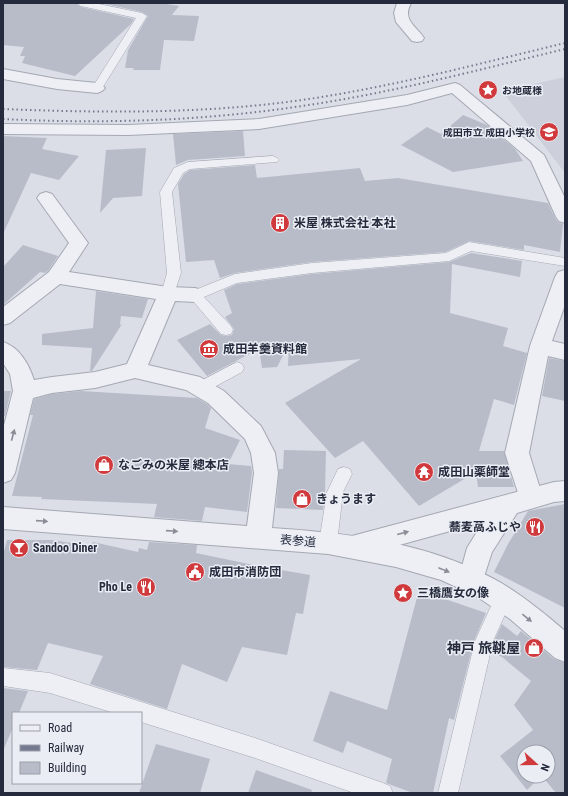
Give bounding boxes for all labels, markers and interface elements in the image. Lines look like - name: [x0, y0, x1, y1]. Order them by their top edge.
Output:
- place icon: お地蔵様: [477, 79, 499, 101]
- place label: お地蔵様: [502, 85, 542, 96]
- school or university icon: 成田市立 成田小学校: [538, 121, 560, 143]
- place label: 成田市立 成田小学校: [443, 127, 535, 138]
- building icon: 米屋 株式会社 本社: [269, 212, 291, 234]
- place label: 米屋 株式会社 本社: [294, 216, 396, 230]
- museum icon: 成田羊羹資料館: [198, 338, 220, 360]
- place label: 成田羊羹資料館: [223, 342, 307, 356]
- one-way arrow: [10, 429, 16, 441]
- shop icon: なごみの米屋 總本店: [93, 454, 115, 476]
- place label: なごみの米屋 總本店: [118, 458, 229, 472]
- temple icon: 成田山薬師堂: [413, 461, 435, 483]
- place label: 成田山薬師堂: [438, 465, 510, 479]
- shop icon: きょうます: [291, 488, 313, 510]
- place label: きょうます: [316, 492, 376, 506]
- restaurant icon: 蕎麦萵ふじや: [524, 516, 546, 538]
- one-way arrow: [36, 517, 48, 524]
- place label: 蕎麦萵ふじや: [449, 520, 521, 534]
- one-way arrow: [165, 527, 178, 534]
- one-way arrow: [397, 529, 409, 535]
- street label: 表参道: [278, 532, 317, 550]
- bar icon: Sandoo Diner: [8, 537, 30, 559]
- place label: Sandoo Diner: [33, 541, 97, 555]
- public building icon: 成田市消防団: [184, 561, 206, 583]
- place label: 成田市消防団: [209, 565, 281, 579]
- one-way arrow: [438, 568, 450, 574]
- restaurant icon: Pho Le: [135, 576, 157, 598]
- place label: Pho Le: [99, 580, 132, 594]
- place icon: 三橋鷹女の像: [392, 582, 414, 604]
- place label: 三橋鷹女の像: [417, 586, 489, 600]
- one-way arrow: [521, 613, 532, 622]
- shop icon: 神戸 旅鞉屋: [523, 637, 545, 659]
- place label: 神戸 旅鞉屋: [447, 640, 520, 656]
- legend: [12, 712, 142, 784]
- text: Road: [48, 721, 72, 735]
- text: Railway: [48, 741, 84, 755]
- north arrow: [516, 744, 556, 784]
- text: Building: [48, 761, 86, 775]
- text: N: [538, 762, 552, 773]

